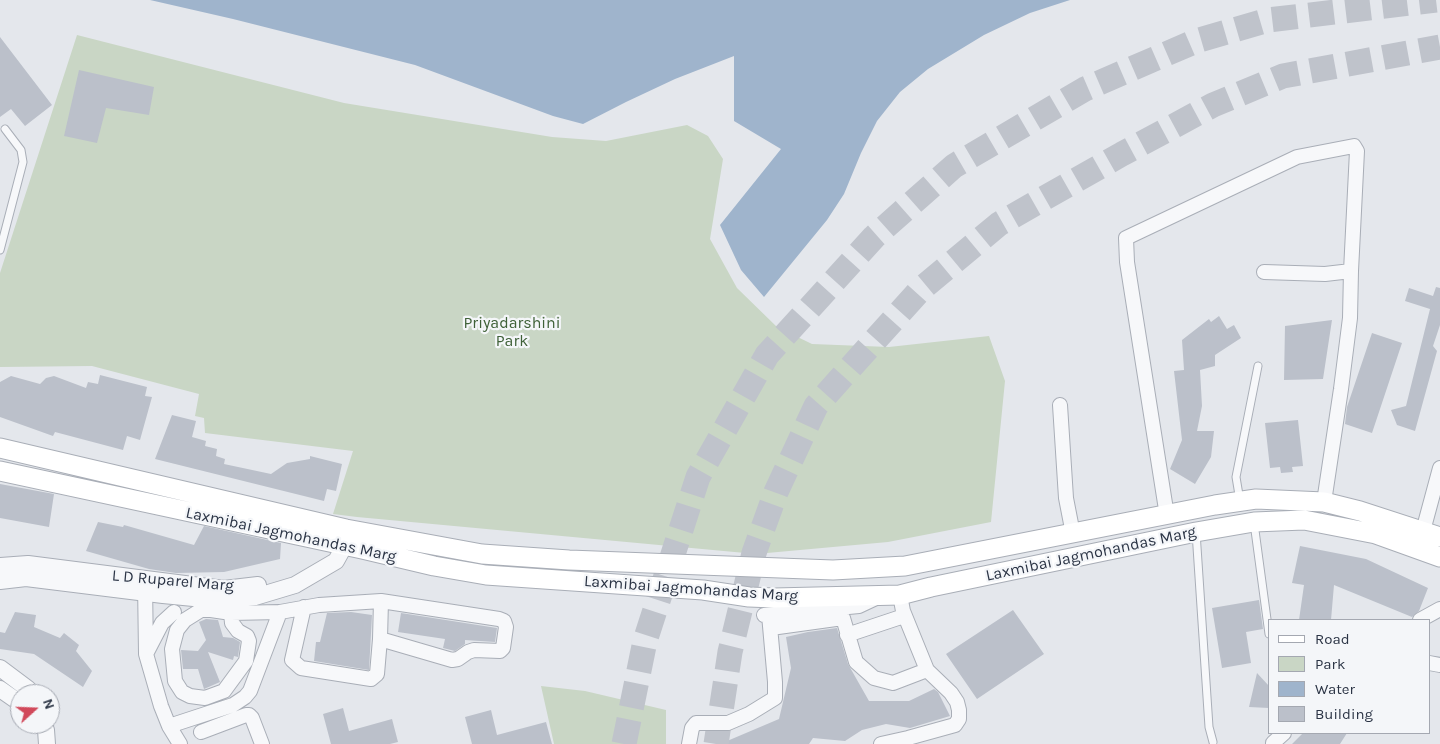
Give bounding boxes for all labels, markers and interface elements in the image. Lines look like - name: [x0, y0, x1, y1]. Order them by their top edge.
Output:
- park label: Priyadarshini Park: [464, 313, 560, 351]
- street label: Laxmibai Jagmohandas Marg: [184, 503, 398, 567]
- street label: Laxmibai Jagmohandas Marg: [984, 522, 1198, 586]
- street label: L D Ruparel Marg: [111, 566, 235, 596]
- street label: Laxmibai Jagmohandas Marg: [583, 572, 799, 606]
- legend: [1268, 619, 1430, 734]
- text: Road: [1315, 630, 1350, 648]
- text: Park: [1315, 655, 1345, 673]
- text: Water: [1315, 680, 1355, 698]
- north arrow: [10, 684, 60, 734]
- text: N: [39, 696, 58, 712]
- text: Building: [1315, 705, 1373, 723]

